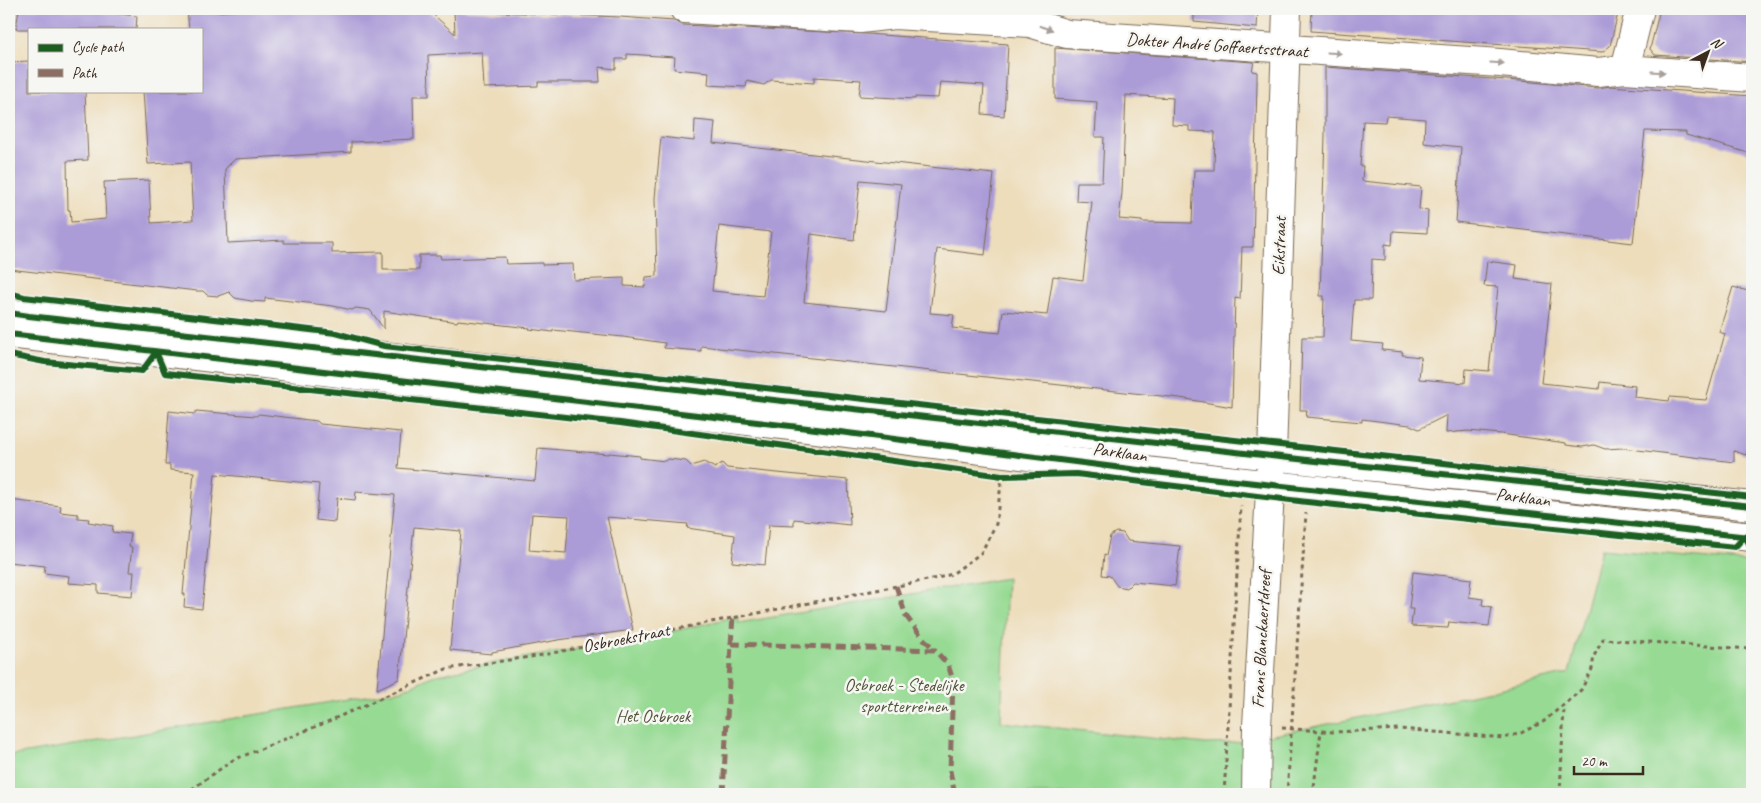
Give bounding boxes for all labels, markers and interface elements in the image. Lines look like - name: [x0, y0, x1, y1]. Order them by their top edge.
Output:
- one-way arrow: [1038, 24, 1053, 32]
- legend: [28, 28, 202, 92]
- street label: Dokter André Goffaertsstraat: [1125, 28, 1311, 62]
- north arrow: [1684, 28, 1734, 78]
- text: N: [1707, 33, 1727, 53]
- text: Cycle path: [72, 38, 124, 57]
- one-way arrow: [1327, 49, 1343, 57]
- one-way arrow: [1489, 59, 1505, 67]
- text: Path: [72, 64, 98, 83]
- one-way arrow: [1651, 69, 1667, 77]
- street label: Eikstraat: [1267, 214, 1291, 276]
- street label: Parklaan: [1092, 437, 1149, 467]
- street label: Parklaan: [1495, 483, 1552, 511]
- street label: Frans Blanckaertdreef: [1246, 565, 1276, 708]
- street label: Osbroekstraat: [581, 618, 673, 657]
- park label: Osbroek - Stedelijke sportterreinen: [844, 674, 965, 717]
- park label: Het Osbroek: [616, 705, 692, 727]
- scale bar: [1574, 743, 1642, 775]
- text: 20 m: [1581, 752, 1608, 771]

